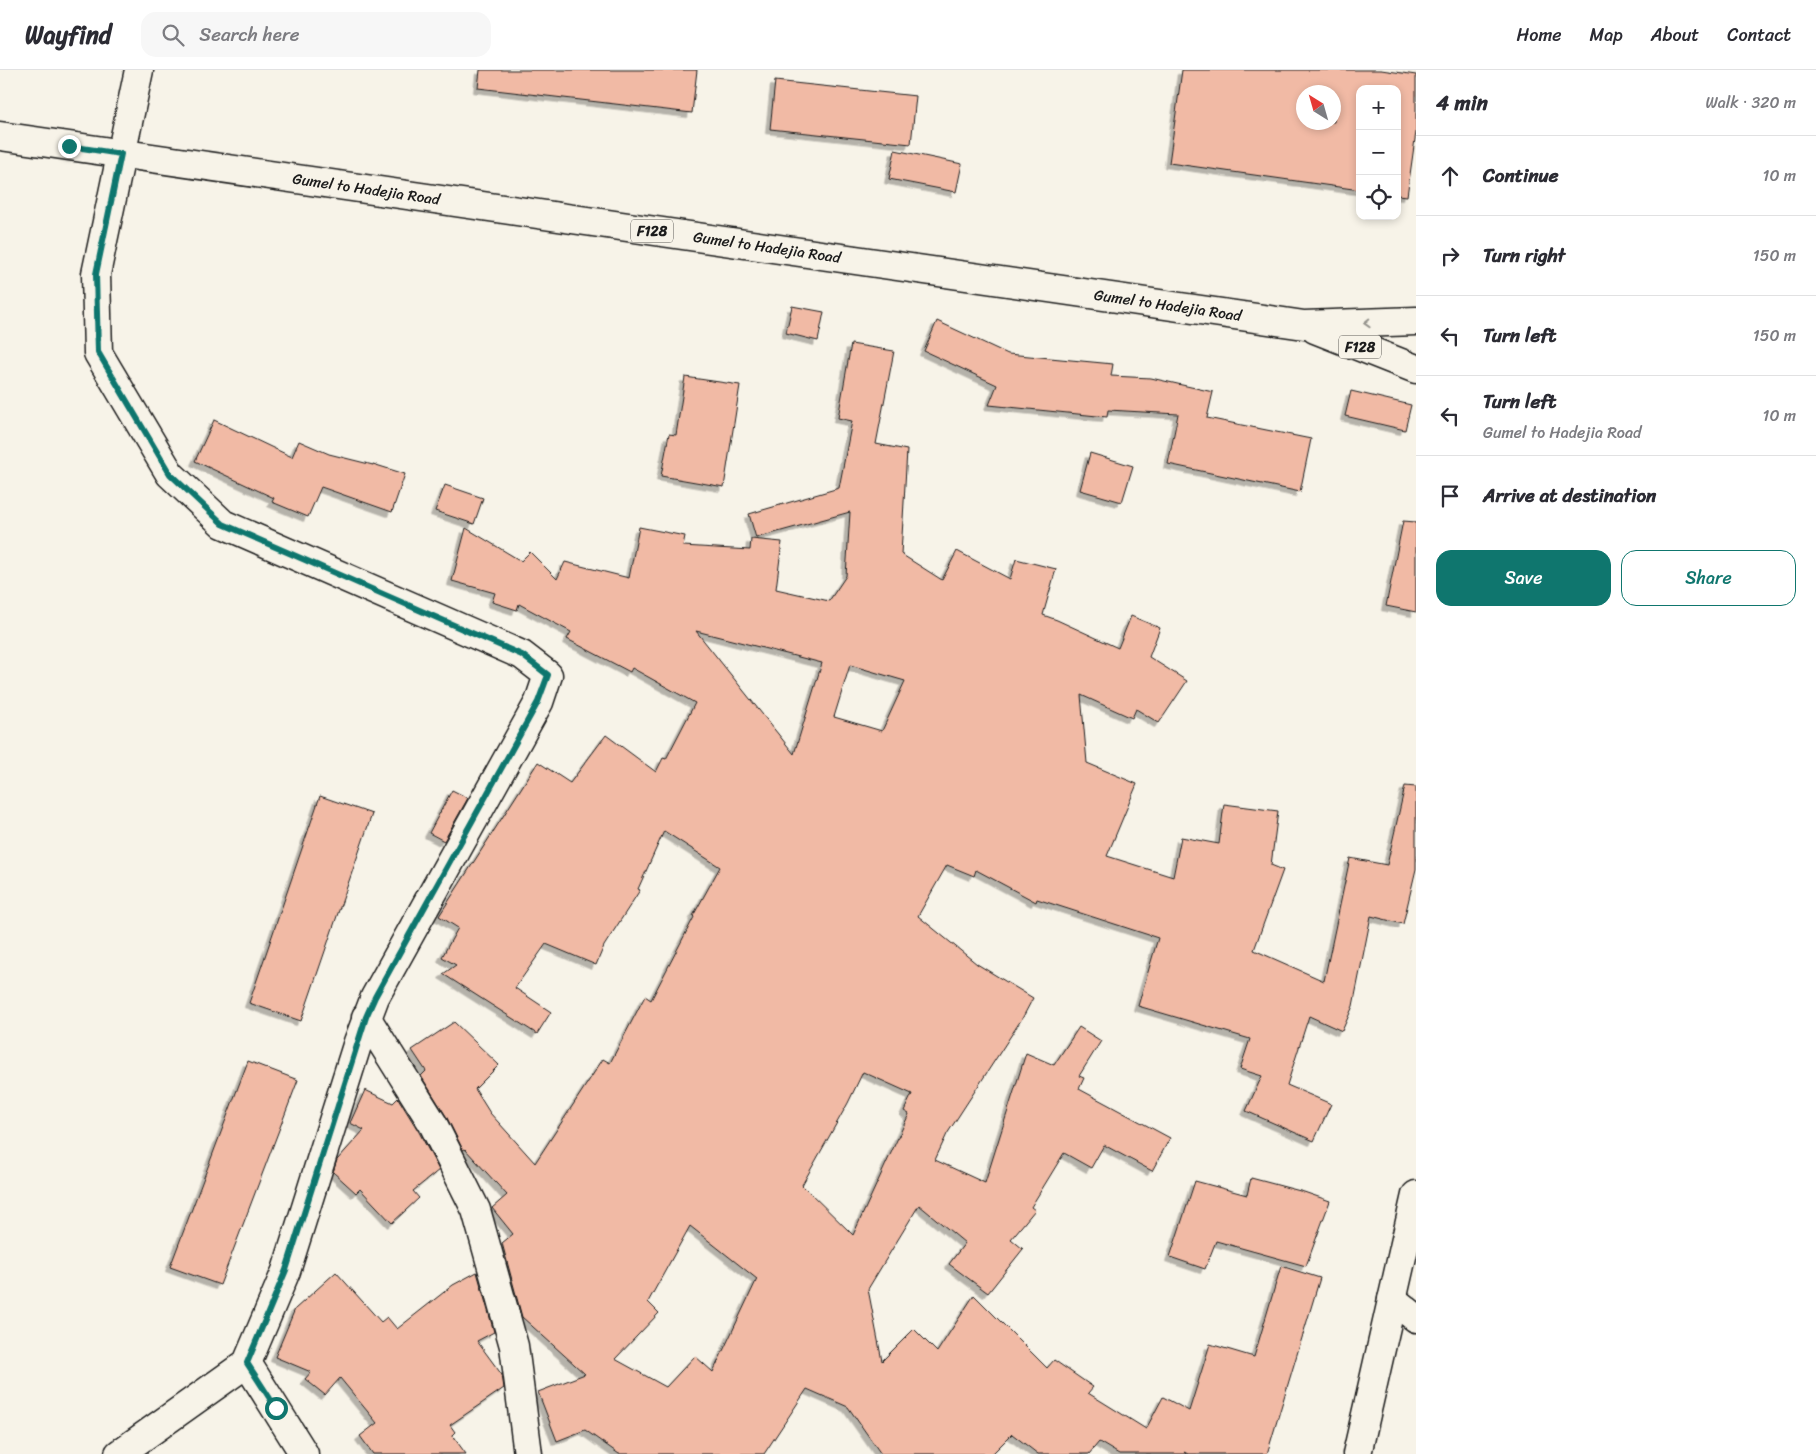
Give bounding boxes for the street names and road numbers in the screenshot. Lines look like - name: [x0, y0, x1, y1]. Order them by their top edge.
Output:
- street label: Gumel to Hadejia Road: [291, 166, 443, 213]
- road number: F128: [631, 220, 673, 242]
- street label: Gumel to Hadejia Road: [692, 224, 843, 271]
- street label: Gumel to Hadejia Road: [1092, 282, 1244, 329]
- road number: F128: [1339, 336, 1381, 358]

